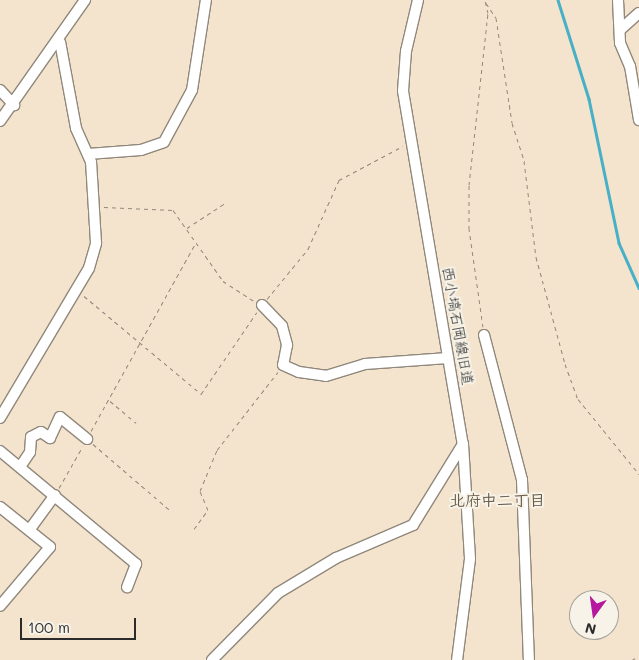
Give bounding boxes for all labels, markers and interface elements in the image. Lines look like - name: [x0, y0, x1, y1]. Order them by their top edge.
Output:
- street label: 西小塙石岡線旧道: [439, 265, 477, 387]
- district label: 北府中二丁目: [449, 490, 545, 510]
- north arrow: [569, 590, 619, 640]
- scale bar: [22, 608, 139, 640]
- text: 100 m: [28, 617, 70, 637]
- text: N: [583, 619, 598, 640]

